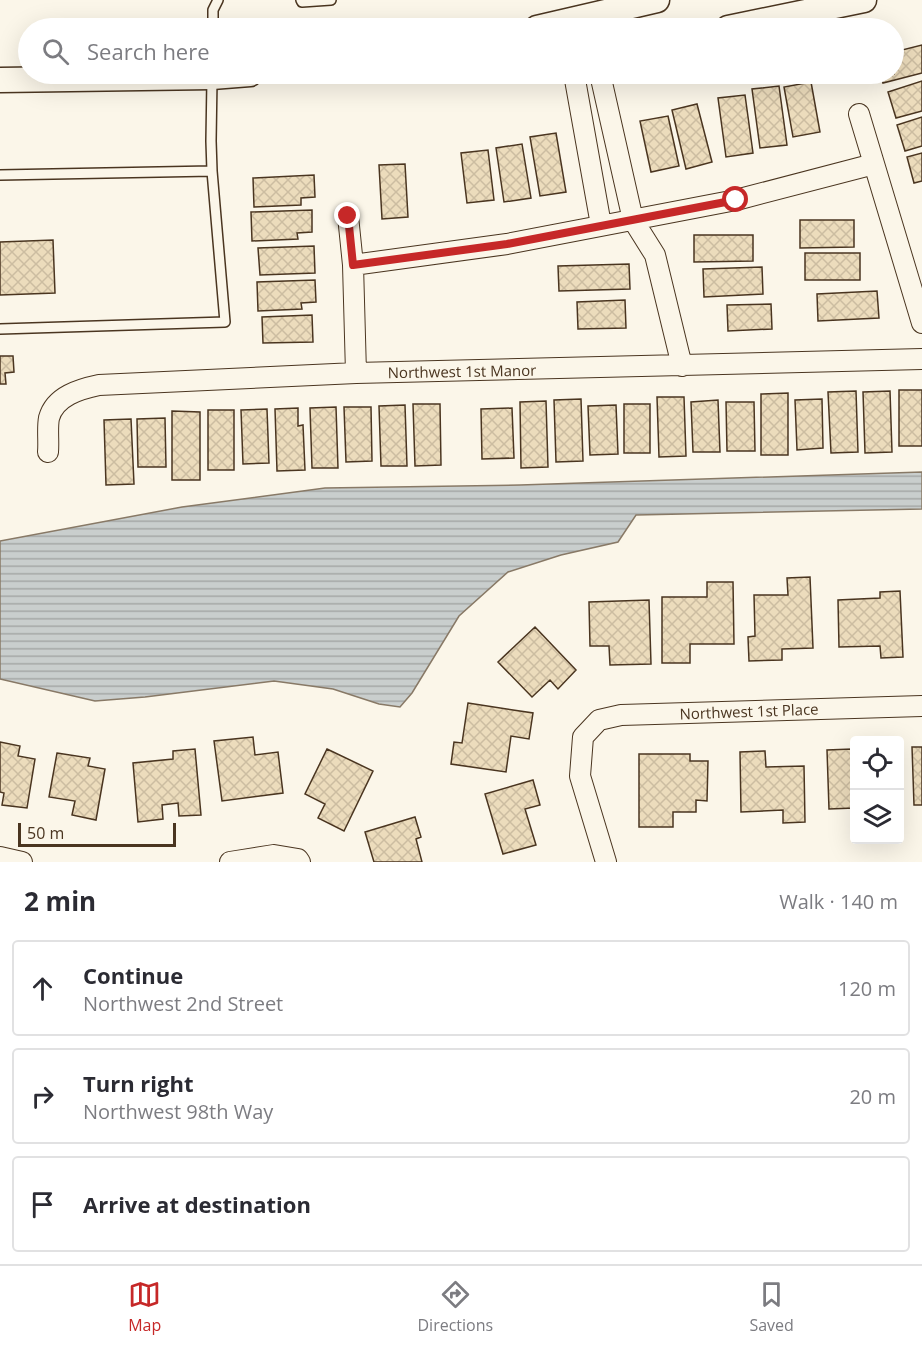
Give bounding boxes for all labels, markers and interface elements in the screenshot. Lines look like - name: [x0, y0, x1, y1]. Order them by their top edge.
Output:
- search box: [18, 18, 904, 84]
- icon: search: [39, 35, 72, 68]
- text: Search here: [87, 36, 210, 66]
- route start: [722, 186, 748, 212]
- route end: [334, 202, 360, 228]
- street label: Northwest 1st Manor: [388, 360, 536, 382]
- street label: Northwest 1st Place: [679, 699, 819, 723]
- map controls: [850, 736, 904, 844]
- button: locate: [850, 736, 904, 790]
- button: layers: [850, 790, 904, 844]
- scale bar: [18, 820, 176, 848]
- text: 50 m: [27, 822, 64, 844]
- text: 2 min: [24, 883, 96, 919]
- text: Walk · 140 m: [779, 888, 898, 915]
- text: Continue: [83, 960, 183, 990]
- icon: ahead: [26, 972, 59, 1005]
- text: 120 m: [838, 975, 896, 1002]
- text: Northwest 2nd Street: [83, 990, 283, 1017]
- text: Turn right: [83, 1068, 194, 1098]
- icon: right: [26, 1080, 59, 1113]
- text: 20 m: [849, 1083, 896, 1110]
- text: Northwest 98th Way: [83, 1098, 273, 1125]
- icon: arrive: [26, 1188, 59, 1221]
- text: Arrive at destination: [83, 1189, 311, 1219]
- tab: Map: [128, 1278, 161, 1336]
- tab: Directions: [418, 1278, 493, 1336]
- tab: Saved: [749, 1278, 794, 1336]

